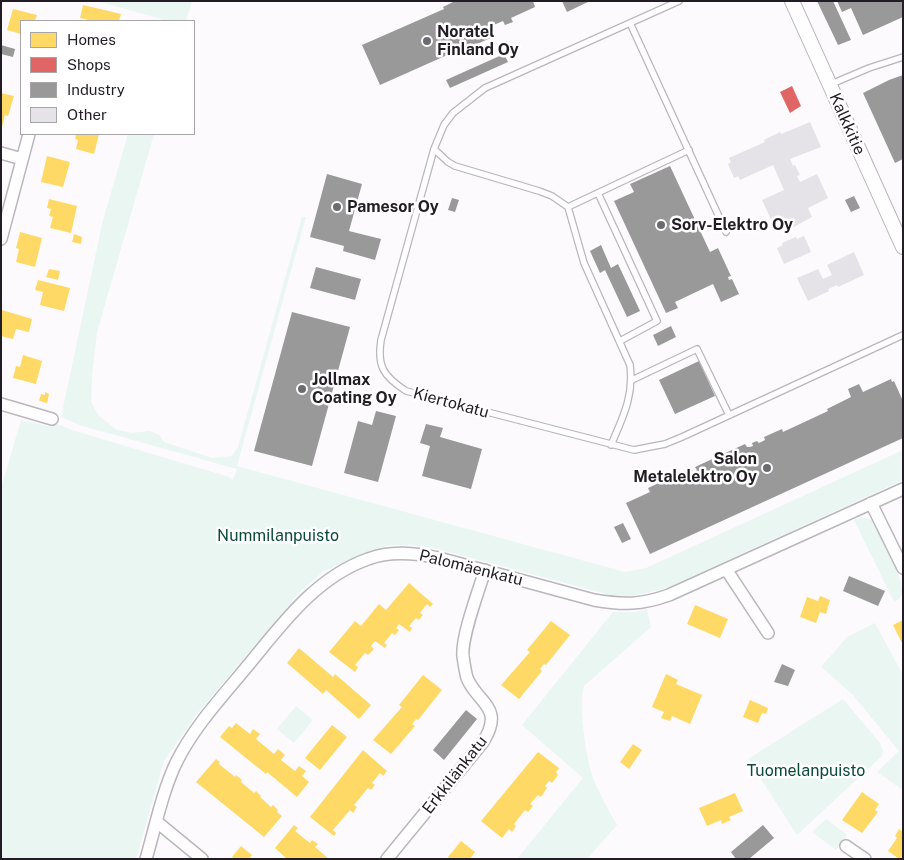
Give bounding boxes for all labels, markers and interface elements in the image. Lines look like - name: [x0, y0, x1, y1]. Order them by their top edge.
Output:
- legend: [20, 20, 195, 135]
- place label: Noratel Finland Oy: [437, 22, 519, 60]
- text: Homes: [67, 31, 116, 48]
- marker: Noratel Finland Oy: [421, 35, 433, 47]
- text: Shops: [67, 56, 111, 73]
- text: Industry: [67, 81, 125, 98]
- street label: Kalkkitie: [825, 90, 869, 158]
- text: Other: [67, 106, 107, 123]
- place label: Pamesor Oy: [347, 197, 439, 217]
- marker: Pamesor Oy: [331, 201, 343, 213]
- place label: Sorv-Elektro Oy: [671, 215, 793, 235]
- marker: Sorv-Elektro Oy: [655, 219, 667, 231]
- place label: Jollmax Coating Oy: [312, 370, 397, 408]
- marker: Jollmax Coating Oy: [296, 383, 308, 395]
- street label: Kiertokatu: [411, 384, 491, 422]
- place label: Salon Metalelektro Oy: [633, 449, 757, 487]
- marker: Salon Metalelektro Oy: [761, 462, 773, 474]
- park label: Nummilanpuisto: [217, 526, 339, 546]
- street label: Palomäenkatu: [417, 546, 525, 590]
- street label: Erkkilänkatu: [419, 732, 491, 818]
- park label: Tuomelanpuisto: [747, 761, 865, 781]

